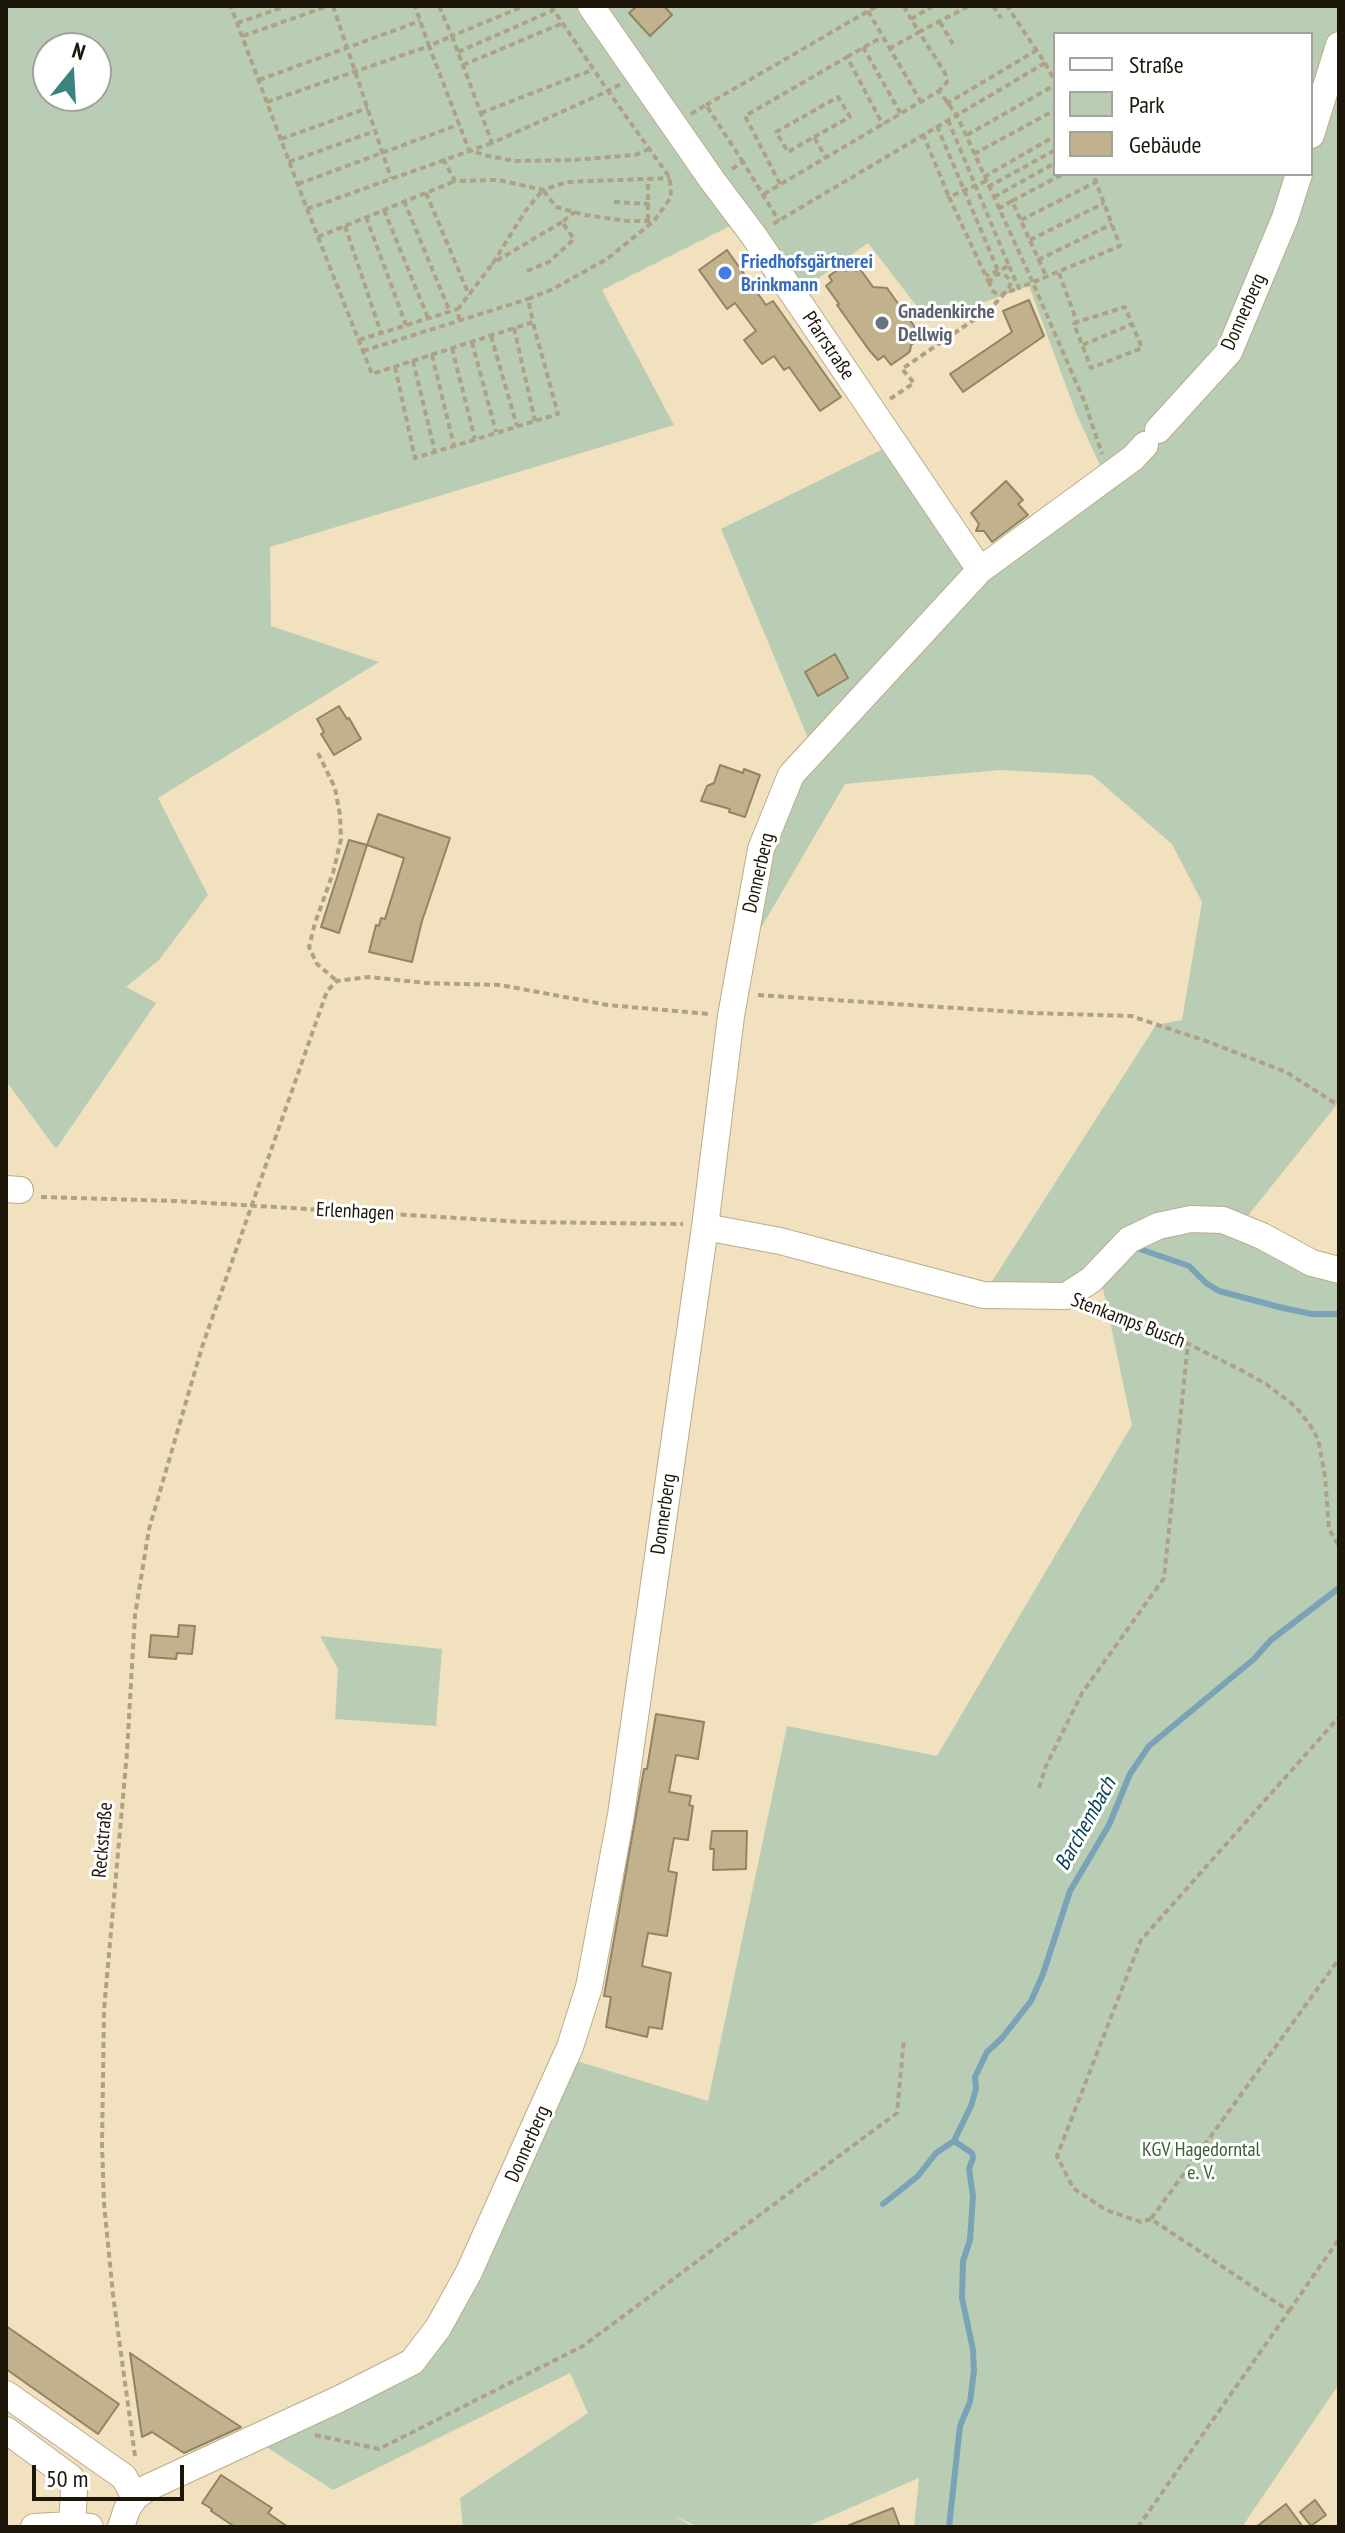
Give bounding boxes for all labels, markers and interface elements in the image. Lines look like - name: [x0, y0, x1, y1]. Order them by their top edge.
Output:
- north arrow: [32, 32, 112, 112]
- legend: [1053, 32, 1313, 176]
- text: N: [69, 36, 89, 66]
- text: Straße: [1129, 49, 1184, 80]
- text: Park: [1129, 89, 1165, 120]
- text: Gebäude: [1129, 129, 1201, 160]
- place label: Friedhofsgärtnerei Brinkmann: [741, 250, 873, 297]
- marker: Friedhofsgärtnerei Brinkmann: [716, 264, 734, 282]
- street label: Donnerberg: [1216, 270, 1272, 354]
- place label: Gnadenkirche Dellwig: [898, 300, 995, 347]
- street label: Pfarrstraße: [797, 307, 859, 385]
- marker: Gnadenkirche Dellwig: [873, 314, 891, 332]
- street label: Donnerberg: [738, 831, 780, 915]
- street label: Erlenhagen: [315, 1198, 395, 1226]
- street label: Stenkamps Busch: [1068, 1288, 1188, 1354]
- street label: Donnerberg: [646, 1472, 682, 1556]
- water label: Barchembach: [1050, 1773, 1122, 1875]
- street label: Reckstraße: [88, 1801, 118, 1879]
- street label: Donnerberg: [500, 2102, 556, 2186]
- park label: KGV Hagedorntal e. V.: [1142, 2138, 1260, 2185]
- scale bar: [36, 2449, 188, 2499]
- text: 50 m: [46, 2463, 88, 2494]

